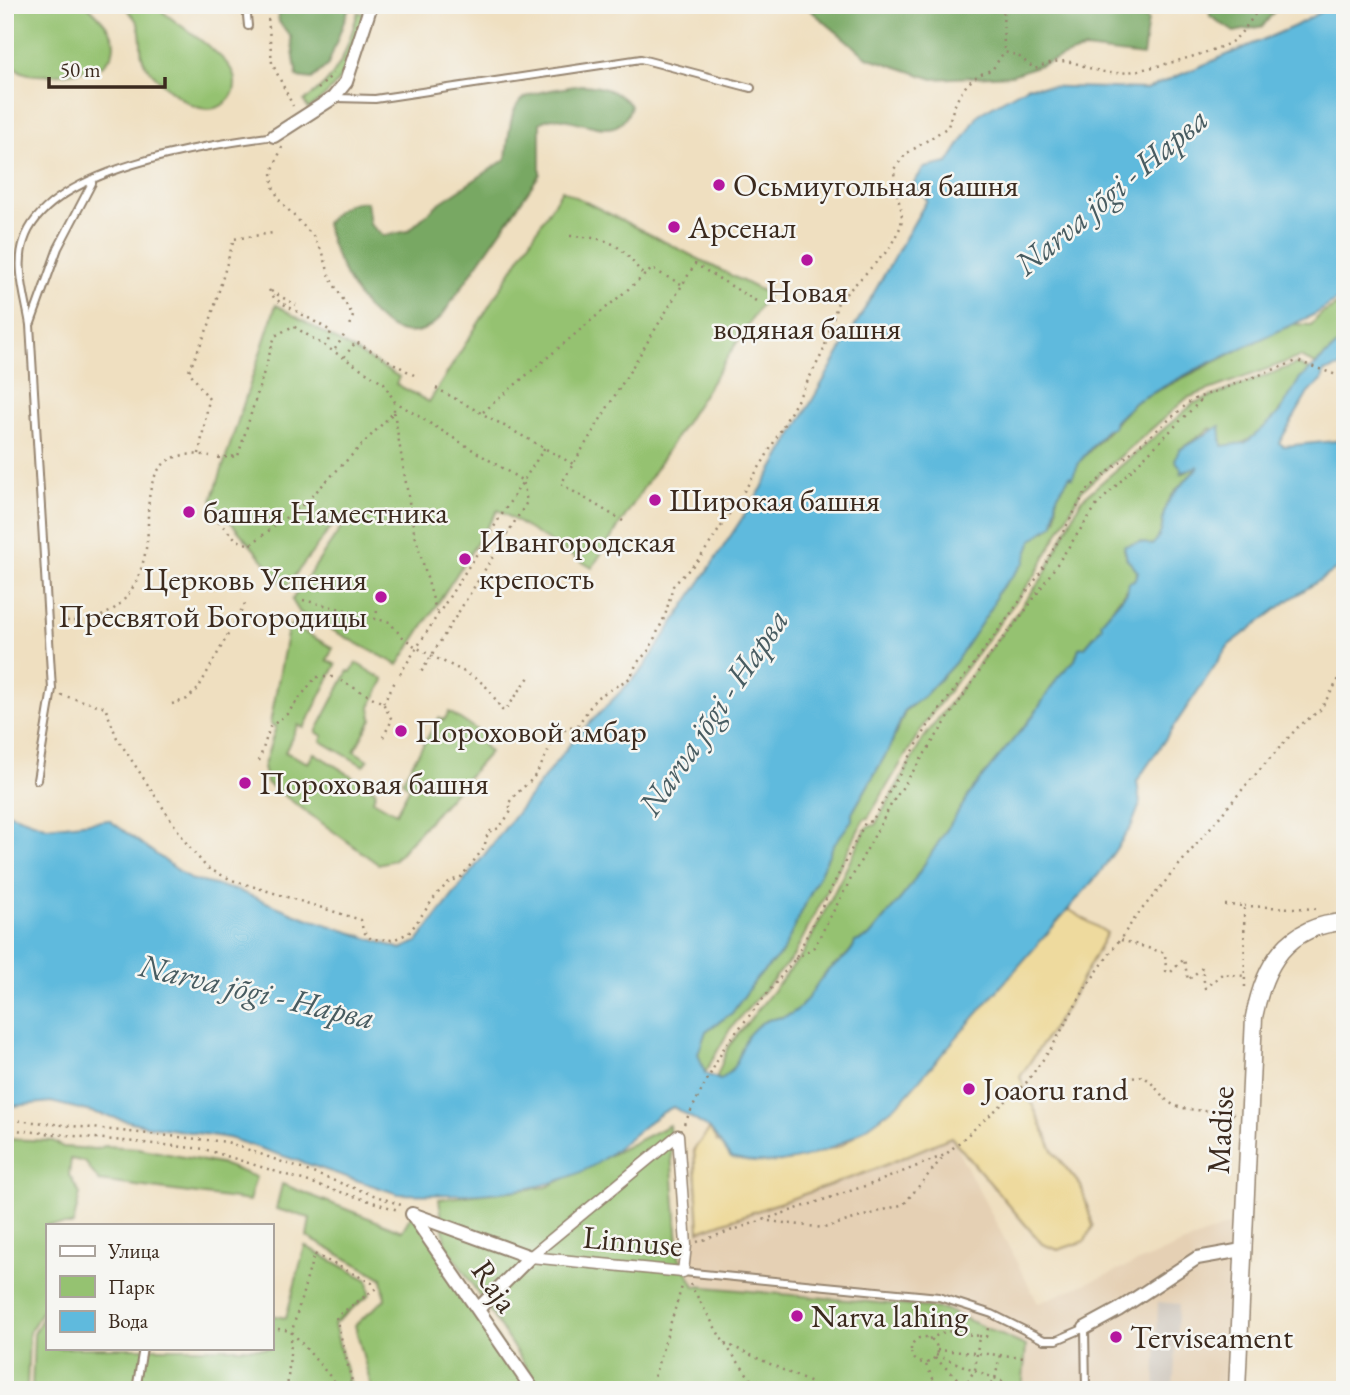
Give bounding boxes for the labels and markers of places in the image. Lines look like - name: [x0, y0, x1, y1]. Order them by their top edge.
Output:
- place label: Осьмиугольная башня: [733, 164, 1019, 206]
- marker: Осьмиугольная башня: [711, 177, 727, 193]
- place label: Арсенал: [687, 206, 796, 248]
- marker: Арсенал: [666, 219, 682, 235]
- marker: Новая водяная башня: [799, 252, 815, 268]
- place label: Новая водяная башня: [713, 270, 901, 349]
- place label: Широкая башня: [669, 479, 880, 521]
- place label: башня Наместника: [203, 491, 448, 533]
- marker: Широкая башня: [647, 492, 663, 508]
- marker: башня Наместника: [181, 504, 197, 520]
- place label: Ивангородская крепость: [479, 520, 676, 599]
- marker: Ивангородская крепость: [457, 551, 473, 567]
- place label: Церковь Успения Пресвятой Богородицы: [58, 558, 367, 637]
- marker: Церковь Успения Пресвятой Богородицы: [373, 589, 389, 605]
- place label: Пороховой амбар: [415, 710, 647, 752]
- marker: Пороховой амбар: [393, 723, 409, 739]
- place label: Пороховая башня: [259, 762, 489, 804]
- marker: Пороховая башня: [237, 775, 253, 791]
- place label: Joaoru rand: [980, 1068, 1129, 1110]
- marker: Joaoru rand: [961, 1081, 977, 1097]
- place label: Narva lahing: [811, 1295, 969, 1337]
- marker: Narva lahing: [789, 1308, 805, 1324]
- place label: Terviseament: [1130, 1316, 1293, 1358]
- marker: Terviseament: [1108, 1329, 1124, 1345]

